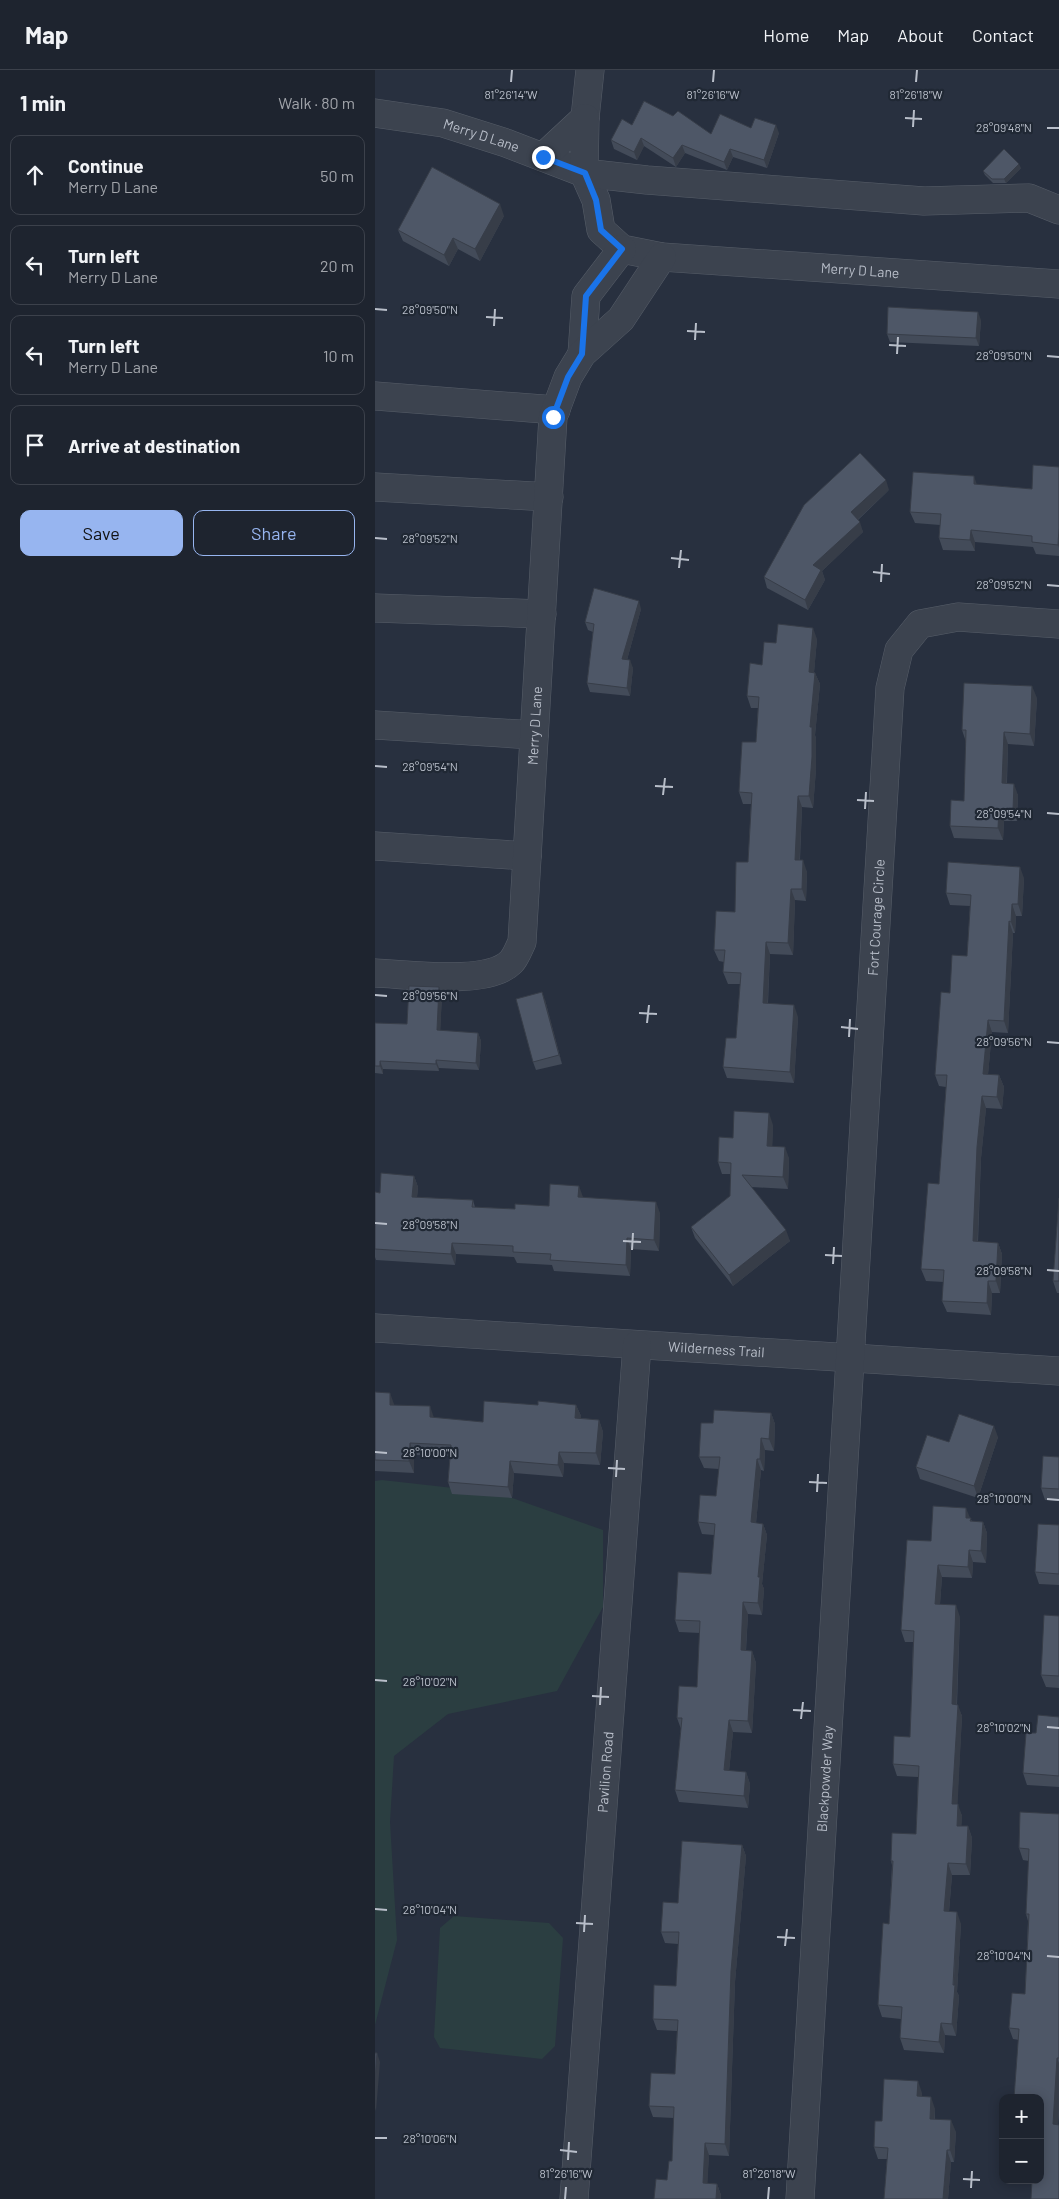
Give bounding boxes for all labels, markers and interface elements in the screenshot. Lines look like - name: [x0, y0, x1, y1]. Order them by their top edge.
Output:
- text: Map: [25, 20, 68, 49]
- text: Home: [763, 24, 809, 46]
- text: Map: [837, 24, 869, 46]
- text: About: [897, 24, 944, 46]
- text: Contact: [972, 24, 1034, 46]
- text: 81°26'14"W: [484, 87, 538, 101]
- text: 81°26'16"W: [687, 87, 740, 101]
- text: 81°26'18"W: [889, 87, 943, 101]
- text: 1 min: [20, 90, 66, 115]
- text: Walk · 80 m: [278, 93, 355, 112]
- street label: Merry D Lane: [441, 115, 522, 155]
- text: 28°09'48"N: [976, 120, 1032, 134]
- route end: [532, 146, 555, 169]
- text: Continue: [68, 154, 144, 177]
- icon: ahead: [21, 161, 49, 189]
- text: 50 m: [320, 166, 354, 185]
- text: Merry D Lane: [68, 177, 158, 196]
- text: Turn left: [68, 244, 139, 267]
- icon: left: [21, 251, 49, 279]
- text: 20 m: [320, 256, 354, 275]
- street label: Merry D Lane: [820, 259, 900, 281]
- text: Merry D Lane: [68, 267, 158, 286]
- text: 28°09'50"N: [402, 302, 458, 316]
- text: Turn left: [68, 334, 139, 357]
- icon: left: [21, 341, 49, 369]
- text: 10 m: [323, 346, 354, 365]
- text: 28°09'50"N: [976, 348, 1032, 362]
- text: Merry D Lane: [68, 357, 158, 376]
- route start: [542, 406, 565, 429]
- icon: arrive: [21, 431, 49, 459]
- text: Arrive at destination: [68, 434, 240, 457]
- button: Save: [20, 510, 183, 556]
- button: Share: [193, 510, 355, 556]
- text: 28°09'52"N: [402, 531, 458, 545]
- text: 28°09'52"N: [976, 577, 1032, 591]
- street label: Merry D Lane: [523, 686, 545, 765]
- text: 28°09'54"N: [402, 759, 458, 773]
- text: 28°09'54"N: [976, 806, 1032, 820]
- street label: Fort Courage Circle: [864, 858, 888, 976]
- text: 28°09'56"N: [402, 988, 458, 1002]
- text: 28°09'56"N: [976, 1034, 1032, 1048]
- text: 28°09'58"N: [402, 1217, 458, 1231]
- text: 28°09'58"N: [976, 1263, 1032, 1277]
- street label: Wilderness Trail: [668, 1337, 765, 1360]
- text: 28°10'00"N: [403, 1445, 457, 1459]
- text: 28°10'00"N: [977, 1491, 1031, 1505]
- text: 28°10'02"N: [403, 1674, 457, 1688]
- text: 28°10'02"N: [977, 1720, 1031, 1734]
- street label: Blackpowder Way: [813, 1725, 836, 1832]
- street label: Pavilion Road: [594, 1731, 616, 1813]
- text: 28°10'04"N: [403, 1902, 457, 1916]
- text: 28°10'04"N: [977, 1948, 1031, 1962]
- map controls: [999, 2094, 1044, 2184]
- button: +: [999, 2094, 1044, 2139]
- text: 28°10'06"N: [403, 2131, 457, 2145]
- button: −: [999, 2139, 1044, 2184]
- text: 81°26'16"W: [540, 2166, 593, 2180]
- text: 81°26'18"W: [742, 2166, 796, 2180]

